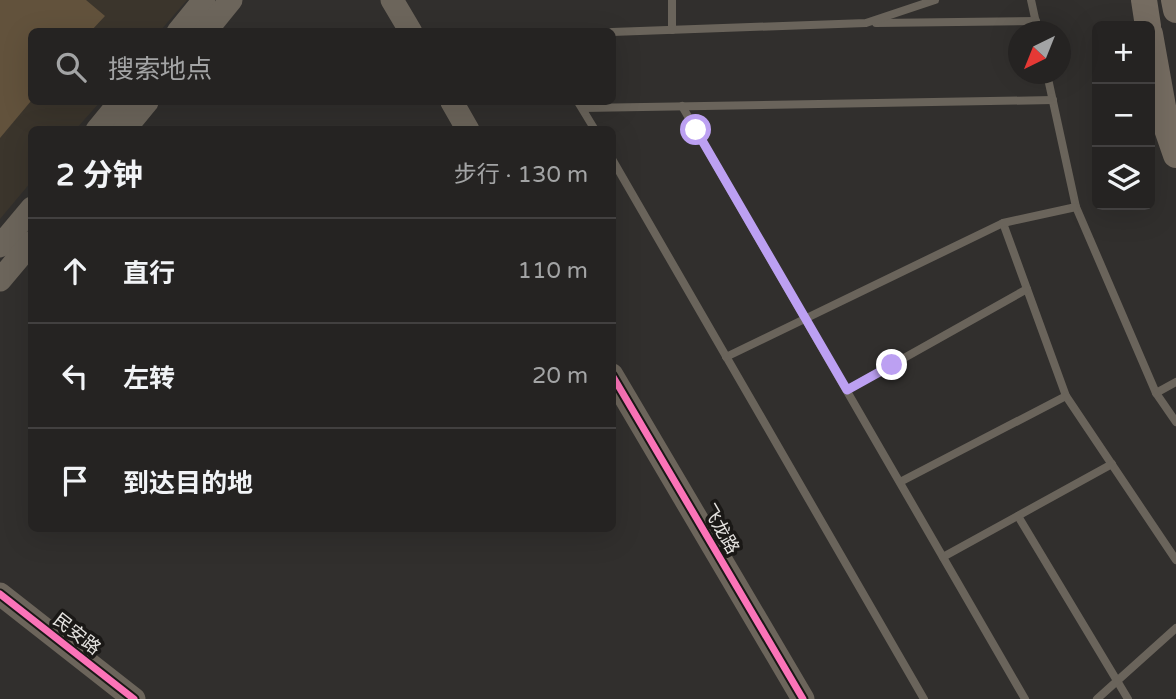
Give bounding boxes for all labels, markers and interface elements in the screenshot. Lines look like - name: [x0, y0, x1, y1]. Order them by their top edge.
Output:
- north arrow: [1008, 21, 1071, 84]
- map controls: [1092, 21, 1155, 210]
- button: +: [1092, 21, 1155, 84]
- search box: [28, 28, 616, 105]
- icon: search: [52, 48, 90, 86]
- text: 搜索地点: [108, 54, 212, 85]
- button: −: [1092, 84, 1155, 147]
- route start: [680, 114, 711, 145]
- button: layers: [1092, 147, 1155, 210]
- text: 2 分钟: [56, 157, 143, 194]
- text: 步行 · 130 m: [454, 161, 588, 189]
- icon: ahead: [56, 252, 94, 290]
- text: 110 m: [518, 257, 588, 285]
- text: 直行: [123, 258, 175, 289]
- route end: [876, 349, 907, 380]
- icon: left: [56, 357, 94, 395]
- text: 20 m: [532, 362, 588, 390]
- text: 左转: [123, 363, 175, 394]
- icon: arrive: [56, 462, 94, 500]
- text: 到达目的地: [123, 468, 253, 499]
- street label: 飞龙路: [698, 500, 744, 558]
- street label: 民安路: [49, 609, 105, 659]

